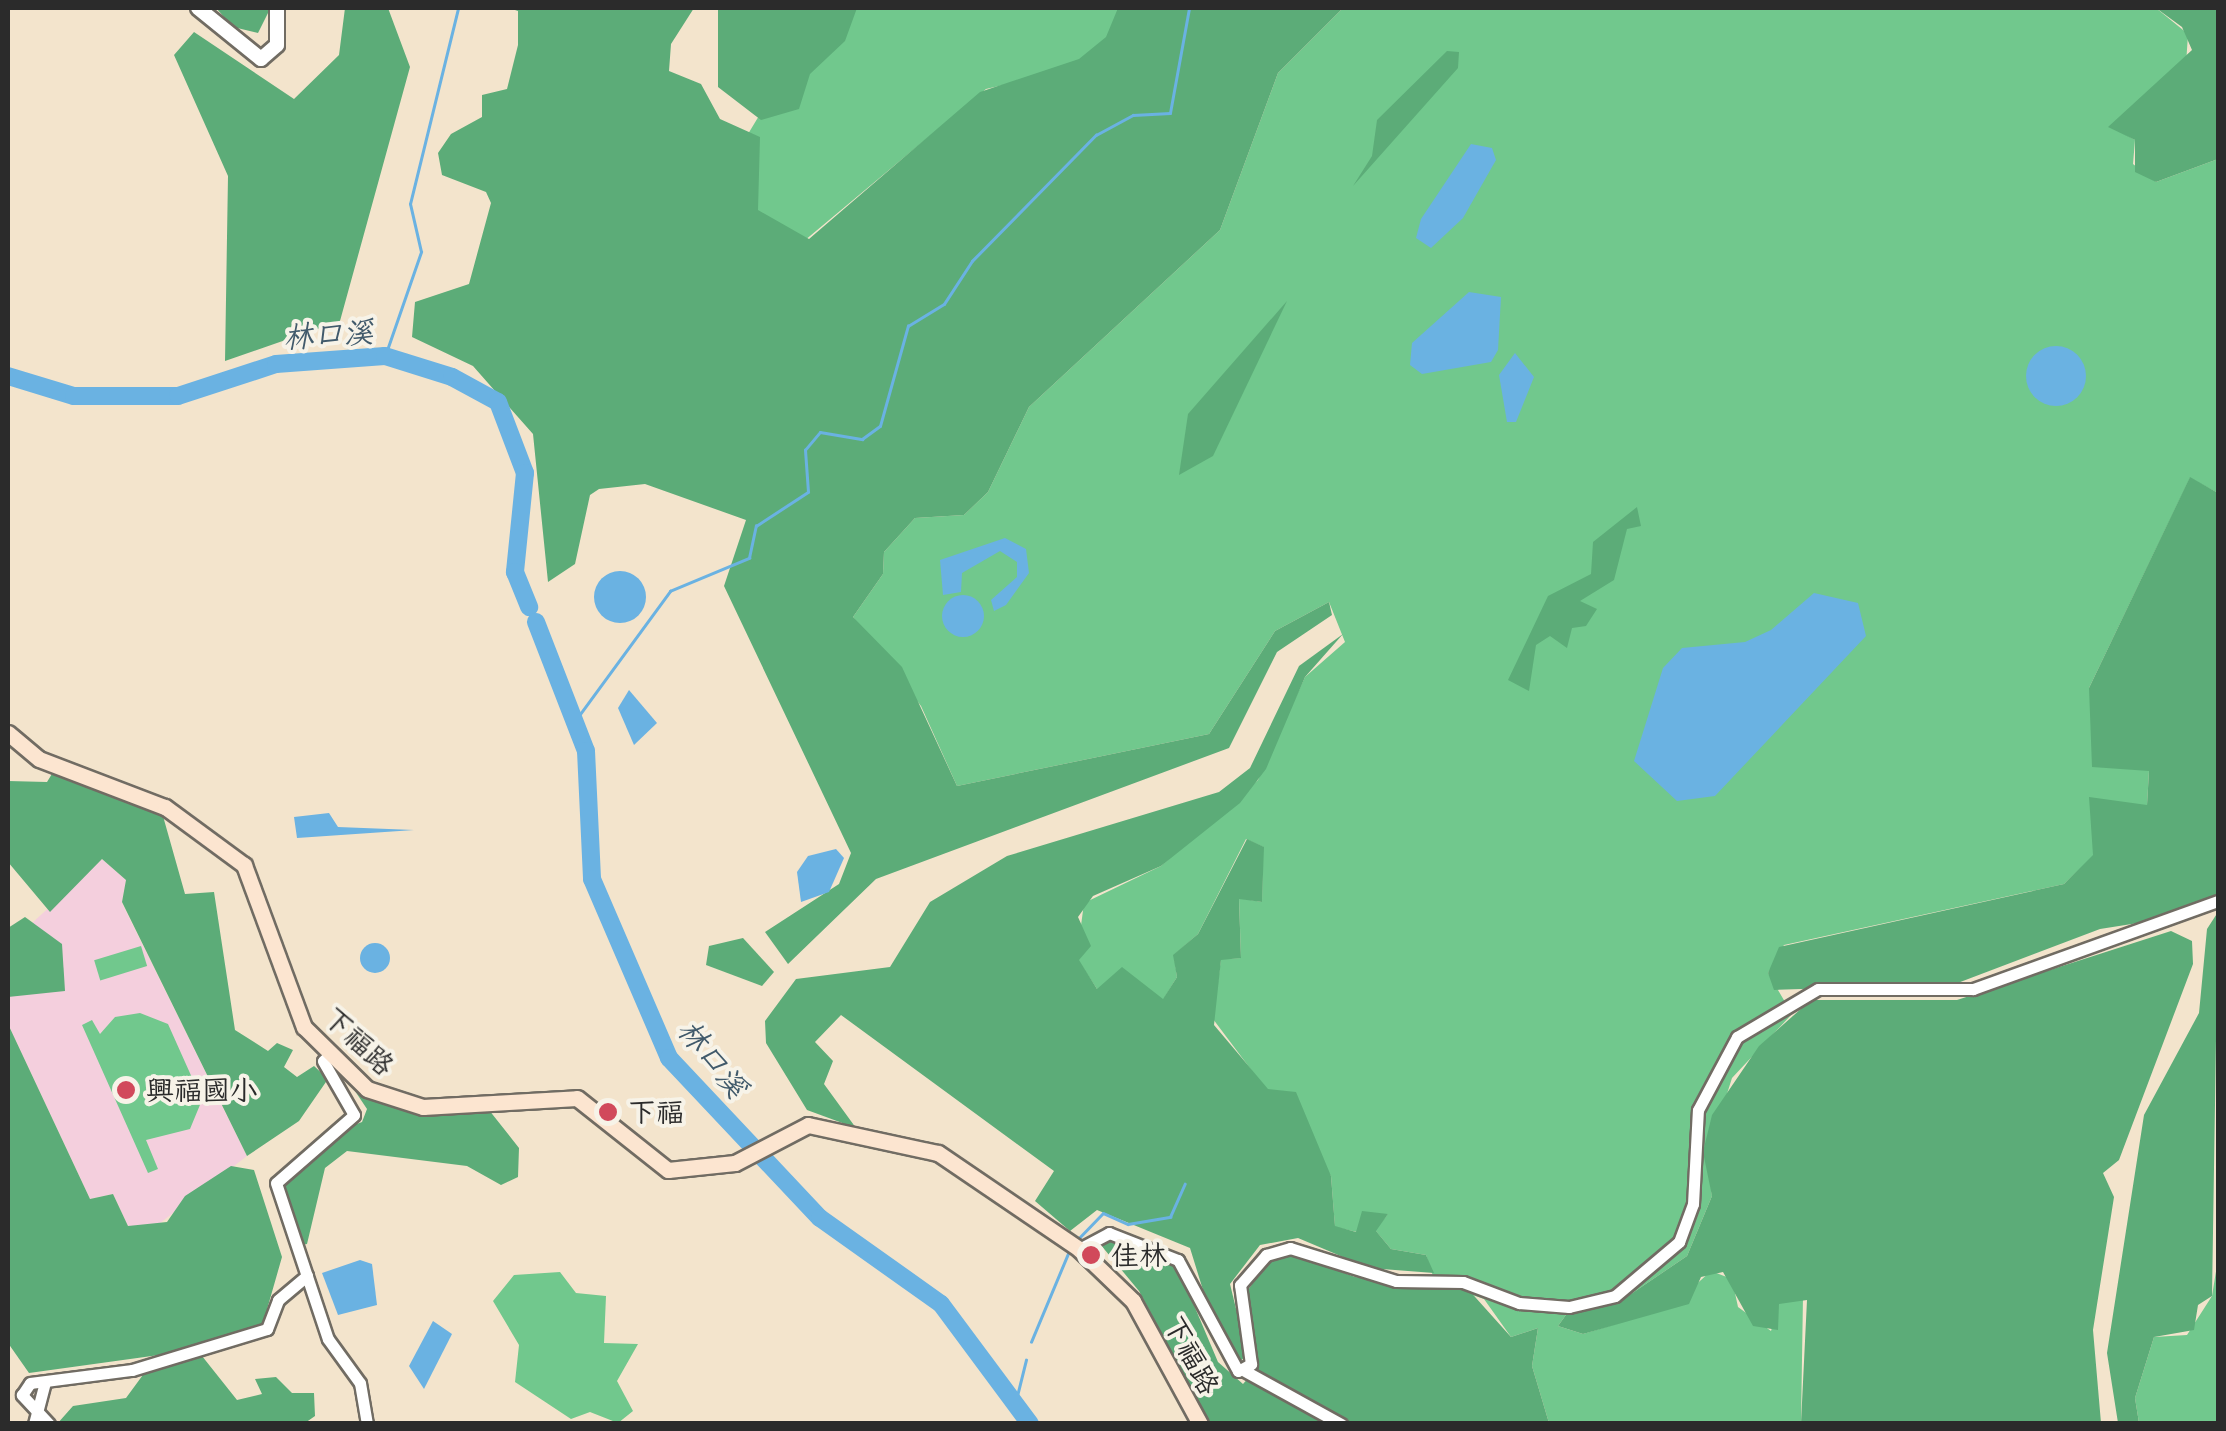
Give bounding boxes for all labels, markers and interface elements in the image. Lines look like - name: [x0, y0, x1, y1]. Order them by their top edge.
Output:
- water label: 林口溪: [282, 313, 374, 355]
- street label: 下福路: [317, 1000, 401, 1082]
- water label: 林口溪: [671, 1012, 755, 1104]
- place label: 興福國小: [146, 1073, 258, 1107]
- marker: 興福國小: [115, 1079, 137, 1101]
- place label: 下福: [628, 1095, 684, 1129]
- marker: 下福: [597, 1101, 619, 1123]
- place label: 佳林: [1111, 1238, 1167, 1272]
- marker: 佳林: [1080, 1244, 1102, 1266]
- street label: 下福路: [1157, 1310, 1227, 1400]

